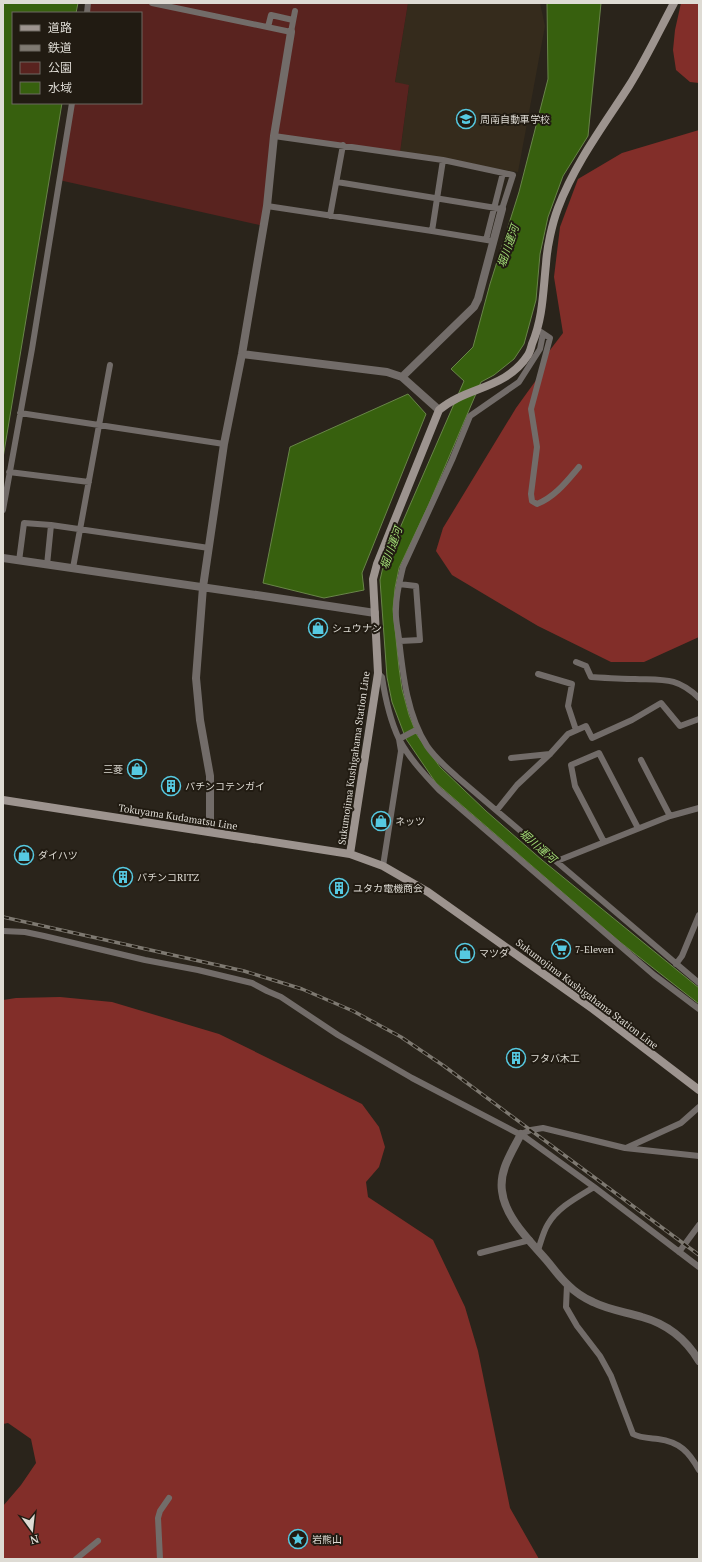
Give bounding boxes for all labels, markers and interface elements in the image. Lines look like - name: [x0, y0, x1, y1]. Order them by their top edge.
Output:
- legend: [12, 12, 142, 104]
- text: 道路: [48, 20, 72, 35]
- text: 鉄道: [48, 40, 72, 55]
- text: 公園: [48, 60, 72, 75]
- text: 水域: [48, 80, 72, 95]
- school or university icon: 周南自動車学校: [455, 108, 477, 130]
- place label: 周南自動車学校: [480, 113, 550, 126]
- water label: 堀川運河: [494, 221, 522, 269]
- water label: 堀川運河: [377, 523, 406, 571]
- shop icon: シュウナン: [307, 617, 329, 639]
- place label: シュウナン: [332, 622, 382, 635]
- street label: Sukumojima Kushigahama Station Line: [335, 670, 373, 846]
- shop icon: 三菱: [126, 758, 148, 780]
- place label: 三菱: [103, 763, 123, 776]
- building icon: パチンコテンガイ: [160, 775, 182, 797]
- place label: パチンコテンガイ: [185, 780, 265, 793]
- street label: Tokuyama Kudamatsu Line: [118, 801, 238, 833]
- shop icon: ネッツ: [370, 810, 392, 832]
- place label: ネッツ: [395, 815, 425, 828]
- water label: 堀川運河: [517, 826, 561, 867]
- shop icon: ダイハツ: [13, 844, 35, 866]
- place label: ダイハツ: [38, 849, 78, 862]
- building icon: パチンコRITZ: [112, 866, 134, 888]
- place label: パチンコRITZ: [137, 871, 199, 884]
- building icon: ユタカ電機商会: [328, 877, 350, 899]
- place label: ユタカ電機商会: [353, 882, 423, 895]
- street label: Sukumojima Kushigahama Station Line: [513, 936, 661, 1052]
- supermarket icon: 7-Eleven: [550, 938, 572, 960]
- shop icon: マツダ: [454, 942, 476, 964]
- place label: 7-Eleven: [575, 943, 614, 956]
- place label: マツダ: [479, 947, 509, 960]
- building icon: フタバ木工: [505, 1047, 527, 1069]
- place label: フタバ木工: [530, 1052, 580, 1065]
- north arrow: [12, 1510, 52, 1550]
- place icon: 岩熊山: [287, 1528, 309, 1550]
- text: N: [28, 1532, 40, 1548]
- place label: 岩熊山: [312, 1533, 342, 1546]

